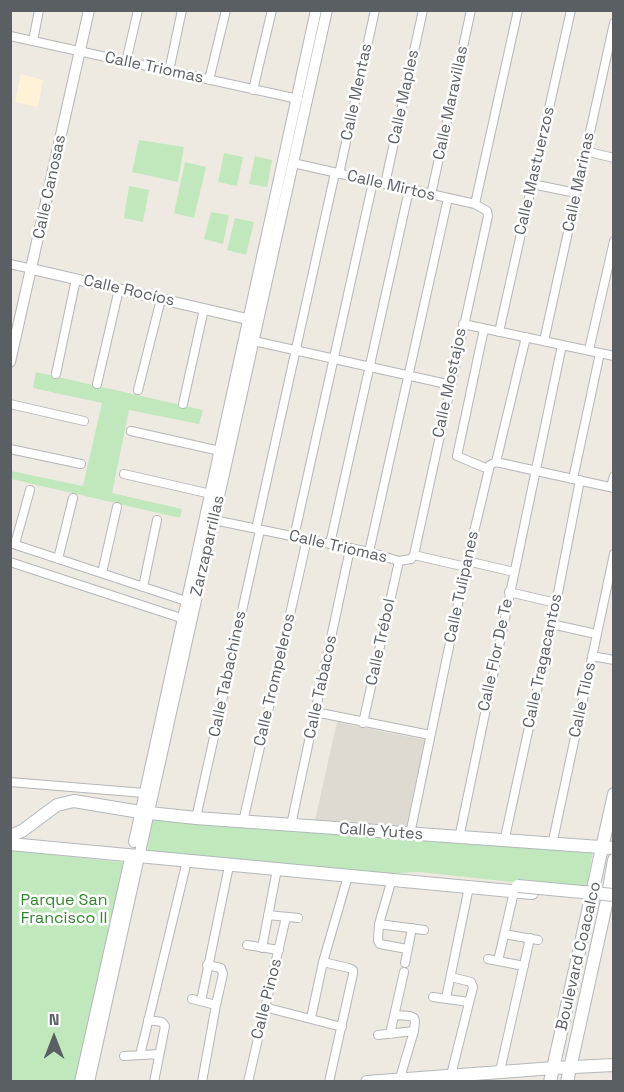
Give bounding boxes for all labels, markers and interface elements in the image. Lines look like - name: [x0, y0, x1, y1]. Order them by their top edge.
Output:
- street label: Calle Mentas: [337, 42, 377, 142]
- street label: Calle Maravillas: [430, 44, 472, 162]
- street label: Calle Triomas: [103, 48, 205, 88]
- street label: Calle Maples: [385, 48, 423, 146]
- street label: Calle Mastuerzos: [511, 105, 559, 237]
- street label: Calle Marinas: [559, 130, 599, 234]
- street label: Calle Canosas: [30, 133, 70, 241]
- street label: Calle Mirtos: [345, 167, 437, 205]
- street label: Calle Rocíos: [82, 271, 176, 311]
- street label: Calle Mostajos: [429, 326, 471, 440]
- street label: Zarzaparrillas: [187, 494, 229, 598]
- street label: Calle Triomas: [287, 526, 389, 568]
- street label: Calle Tulipanes: [441, 529, 483, 645]
- street label: Calle Tragacantos: [519, 592, 567, 730]
- street label: Calle Trébol: [362, 597, 400, 687]
- street label: Calle Flor De Te: [475, 597, 517, 713]
- street label: Calle Tabachines: [205, 609, 251, 739]
- street label: Calle Trompeleros: [250, 612, 300, 748]
- street label: Calle Tabacos: [301, 634, 341, 740]
- street label: Calle Tilos: [566, 661, 600, 739]
- street label: Calle Yutes: [338, 819, 424, 845]
- street label: Boulevard Coacalco: [553, 880, 605, 1032]
- park label: Parque San Francisco II: [21, 891, 107, 929]
- street label: Calle Pinos: [248, 957, 286, 1041]
- north arrow: [24, 1008, 84, 1068]
- text: N: [49, 1009, 59, 1030]

